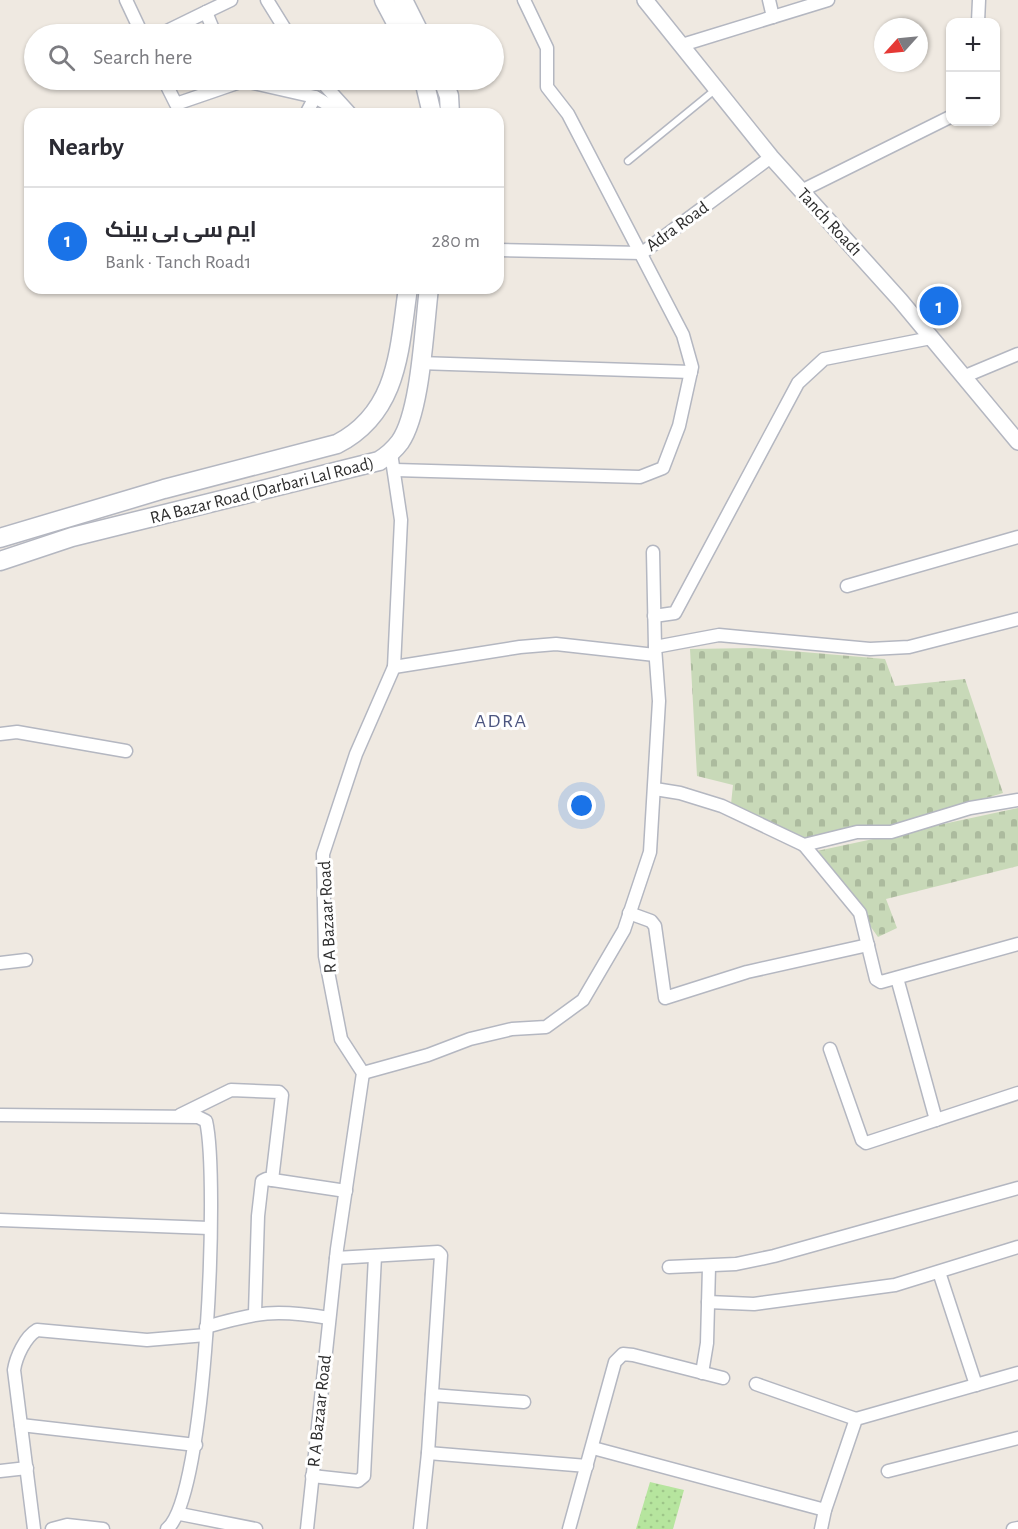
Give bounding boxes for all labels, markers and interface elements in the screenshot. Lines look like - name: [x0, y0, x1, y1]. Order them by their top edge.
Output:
- north arrow: [874, 18, 928, 72]
- map controls: [946, 18, 1000, 126]
- button: +: [946, 18, 1000, 72]
- search box: [24, 24, 504, 90]
- icon: search: [45, 41, 78, 74]
- text: Search here: [93, 46, 192, 68]
- button: −: [946, 72, 1000, 126]
- text: Nearby: [48, 134, 124, 160]
- street label: Tanch Road1: [793, 185, 865, 260]
- street label: Adra Road: [643, 198, 712, 255]
- text: ایم سی بی بینک: [105, 219, 257, 241]
- text: 1: [64, 231, 71, 251]
- text: 280 m: [432, 231, 480, 251]
- text: Bank · Tanch Road1: [105, 252, 251, 272]
- pin: 1: [920, 284, 958, 328]
- street label: RA Bazar Road (Darbari Lal Road): [148, 454, 376, 528]
- district label: ADRA: [474, 711, 528, 731]
- your location: [567, 791, 596, 820]
- street label: R A Bazaar Road: [316, 860, 340, 974]
- street label: R A Bazaar Road: [305, 1354, 335, 1468]

